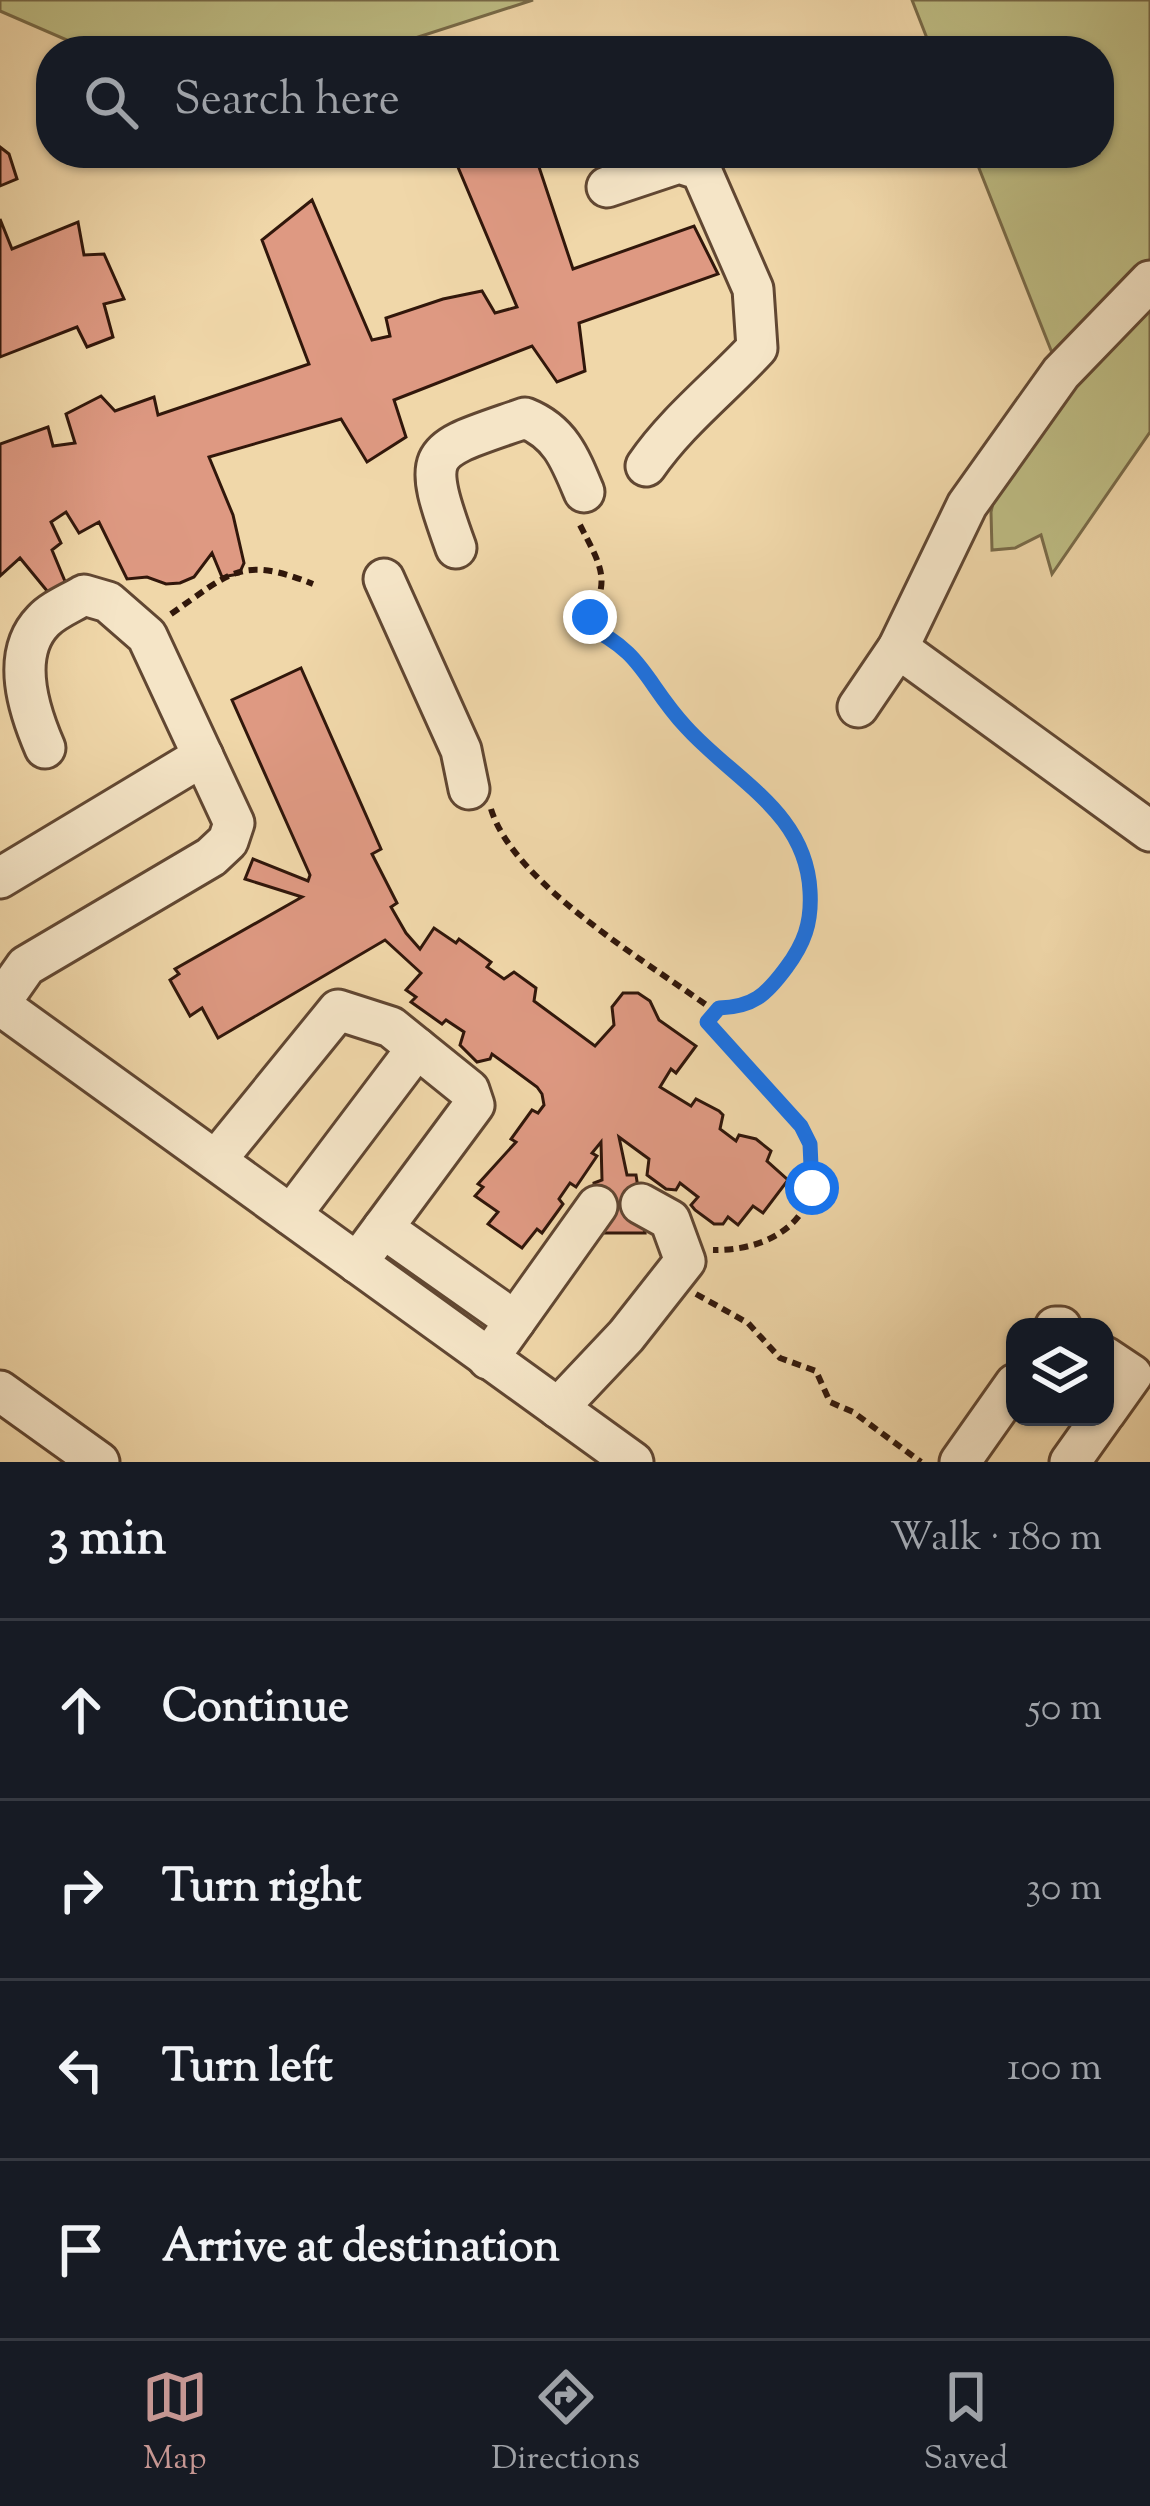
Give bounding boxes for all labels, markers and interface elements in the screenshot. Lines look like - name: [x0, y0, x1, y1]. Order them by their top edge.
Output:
- search box: [36, 36, 1114, 168]
- icon: search: [78, 69, 144, 135]
- text: Search here: [174, 70, 400, 135]
- route end: [563, 590, 617, 644]
- route start: [785, 1161, 839, 1215]
- map controls: [1006, 1318, 1114, 1426]
- button: layers: [1006, 1318, 1114, 1426]
- text: 3 min: [48, 1504, 166, 1577]
- text: Walk · 180 m: [890, 1512, 1102, 1568]
- icon: ahead: [48, 1677, 114, 1743]
- text: Continue: [162, 1677, 349, 1742]
- text: 50 m: [1027, 1682, 1102, 1738]
- icon: right: [48, 1857, 114, 1923]
- text: Turn right: [162, 1857, 361, 1922]
- text: 30 m: [1025, 1862, 1102, 1918]
- icon: left: [48, 2037, 114, 2103]
- text: Turn left: [162, 2037, 333, 2102]
- text: 100 m: [1007, 2042, 1102, 2098]
- icon: arrive: [48, 2217, 114, 2283]
- text: Arrive at destination: [162, 2217, 560, 2282]
- tab: Map: [142, 2364, 208, 2484]
- tab: Directions: [491, 2364, 640, 2484]
- tab: Saved: [924, 2364, 1008, 2484]

